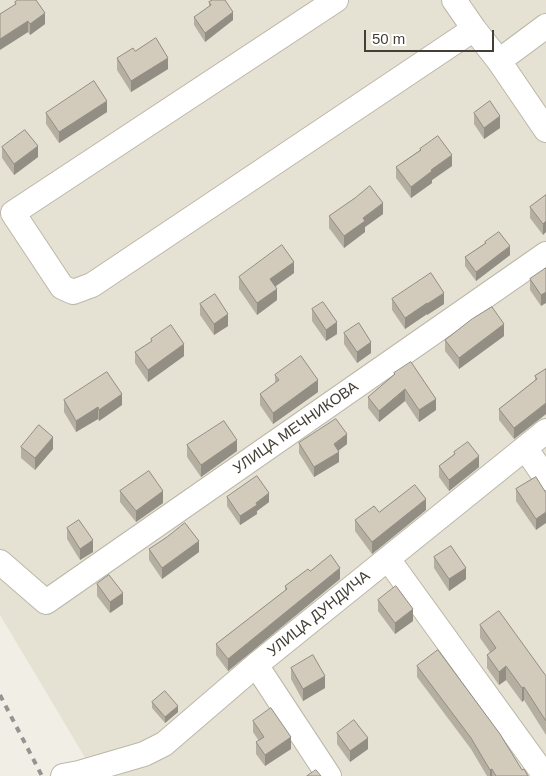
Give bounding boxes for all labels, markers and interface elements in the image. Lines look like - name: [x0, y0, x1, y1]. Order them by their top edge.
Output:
- scale bar: [366, 20, 496, 52]
- text: 50 m: [372, 30, 405, 47]
- street label: УЛИЦА МЕЧНИКОВА: [230, 378, 362, 478]
- street label: УЛИЦА ДУНДИЧА: [264, 567, 374, 661]

